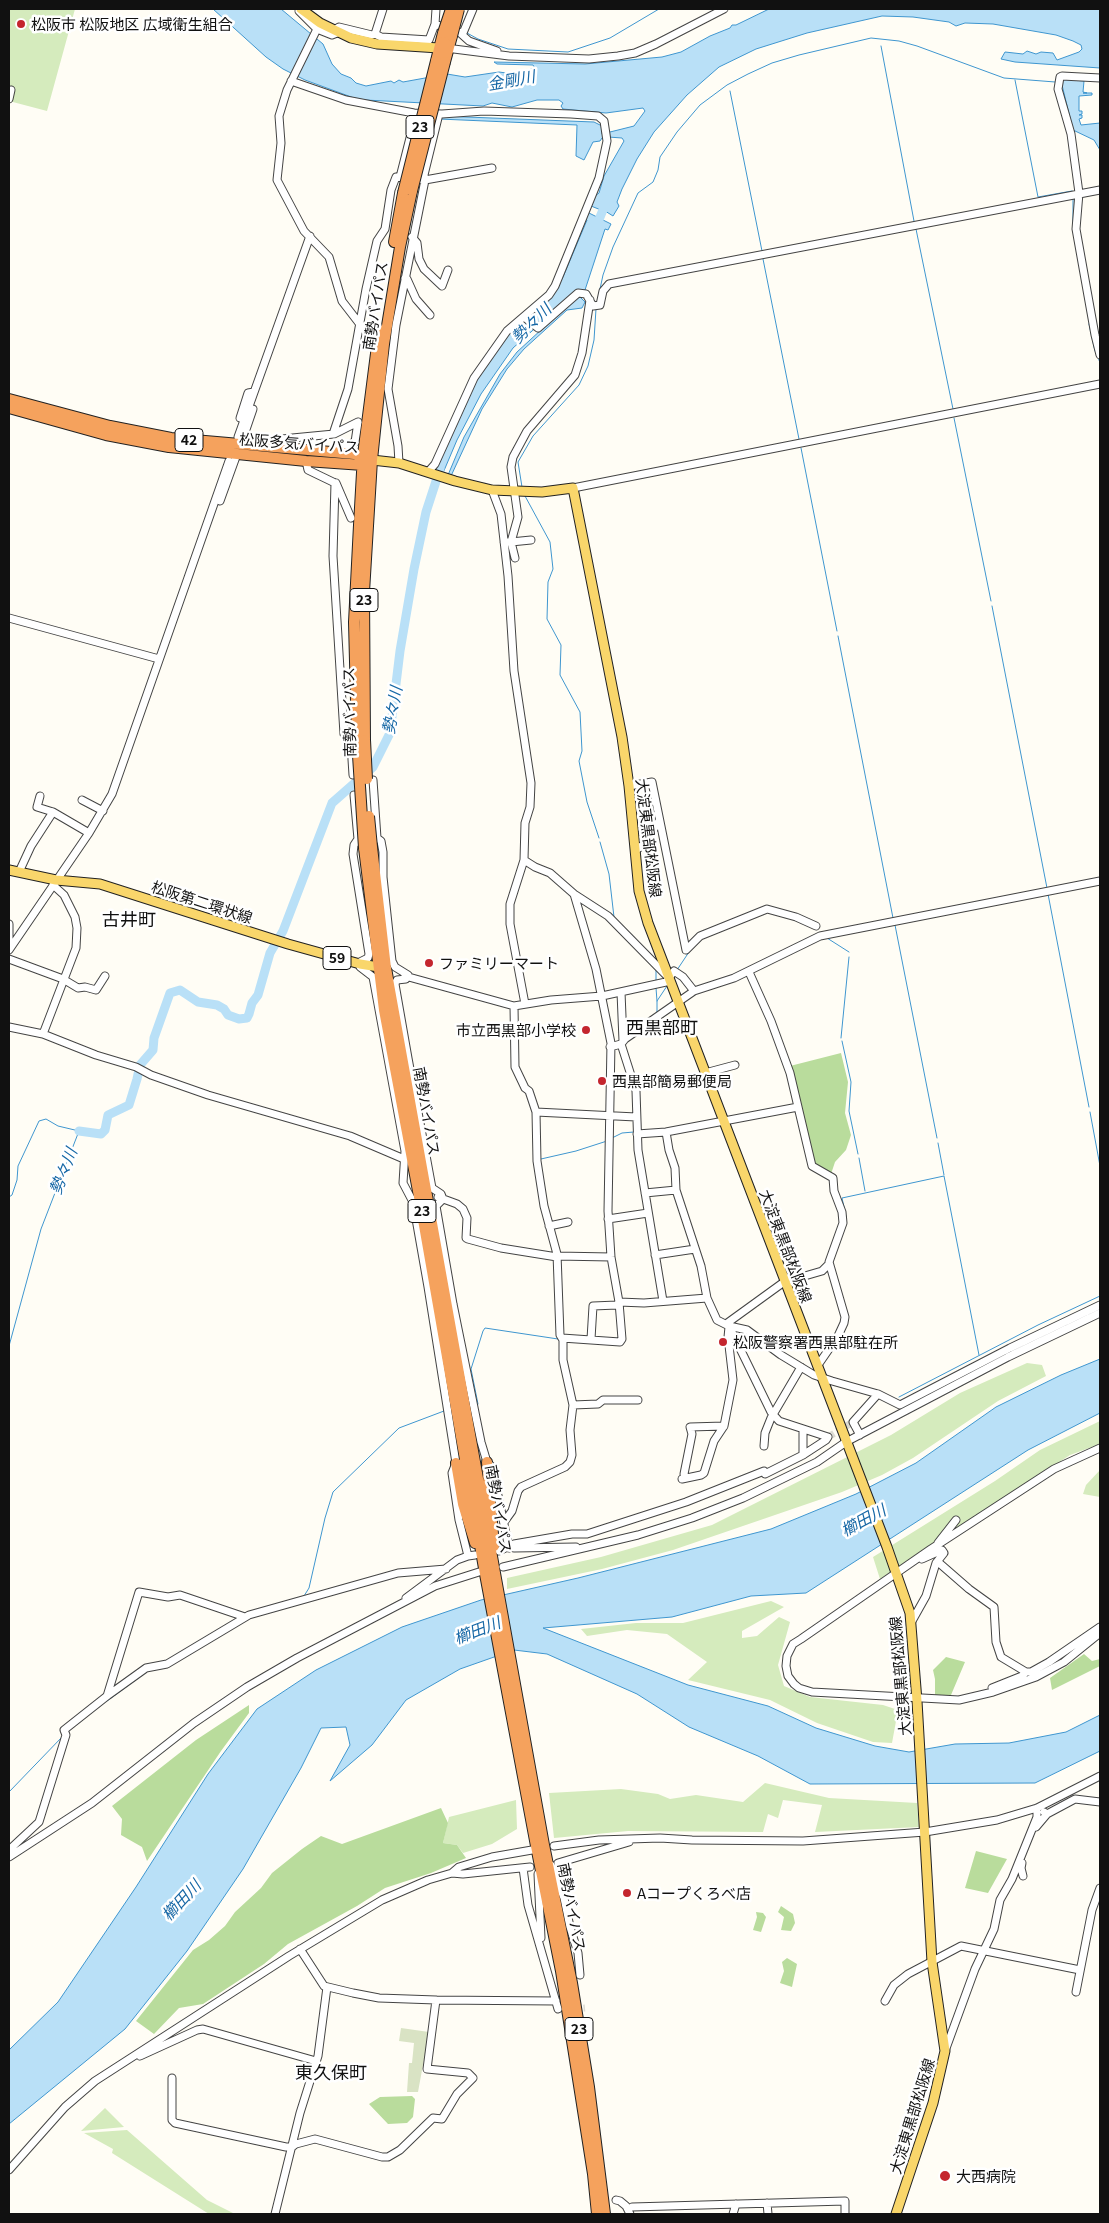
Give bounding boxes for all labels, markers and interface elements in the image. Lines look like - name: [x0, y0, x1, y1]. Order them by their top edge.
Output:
- place label: 松阪市 松阪地区 広域衛生組合: [31, 15, 233, 33]
- marker: 松阪市 松阪地区 広域衛生組合: [15, 18, 27, 30]
- water label: 金剛川: [486, 66, 536, 94]
- road number: 23: [406, 115, 434, 138]
- street label: 南勢バイパス: [359, 260, 391, 352]
- water label: 勢々川: [507, 299, 555, 347]
- road number: 42: [175, 428, 203, 452]
- street label: 松阪多気バイパス: [239, 430, 359, 456]
- road number: 23: [350, 588, 378, 612]
- street label: 南勢バイパス: [339, 667, 359, 757]
- water label: 勢々川: [378, 685, 406, 735]
- street label: 大淀東黒部松阪線: [633, 777, 665, 899]
- street label: 松阪第二環状線: [149, 877, 255, 927]
- district label: 古井町: [102, 908, 156, 930]
- road number: 59: [323, 946, 351, 970]
- place label: ファミリーマート: [439, 954, 559, 972]
- marker: ファミリーマート: [423, 957, 435, 969]
- district label: 西黒部町: [626, 1016, 698, 1038]
- place label: 市立西黒部小学校: [456, 1021, 576, 1039]
- marker: 市立西黒部小学校: [580, 1024, 592, 1036]
- street label: 南勢バイパス: [410, 1065, 444, 1157]
- place label: 西黒部簡易郵便局: [612, 1072, 732, 1090]
- marker: 西黒部簡易郵便局: [596, 1075, 608, 1087]
- water label: 勢々川: [45, 1145, 81, 1197]
- street label: 大淀東黒部松阪線: [756, 1187, 816, 1305]
- road number: 23: [408, 1200, 436, 1222]
- place label: 松阪警察署西黒部駐在所: [733, 1333, 898, 1351]
- marker: 松阪警察署西黒部駐在所: [717, 1336, 729, 1348]
- street label: 南勢バイパス: [482, 1463, 516, 1555]
- water label: 櫛田川: [837, 1500, 889, 1540]
- water label: 櫛田川: [451, 1612, 503, 1648]
- street label: 大淀東黒部松阪線: [886, 1615, 914, 1737]
- street label: 南勢バイパス: [555, 1861, 589, 1953]
- water label: 櫛田川: [158, 1876, 204, 1924]
- place label: Aコープくろべ店: [637, 1884, 751, 1902]
- marker: Aコープくろべ店: [621, 1887, 633, 1899]
- road number: 23: [565, 2018, 593, 2040]
- street label: 大淀東黒部松阪線: [886, 2056, 938, 2176]
- district label: 東久保町: [295, 2061, 367, 2083]
- place label: 大西病院: [956, 2167, 1016, 2185]
- marker: 大西病院: [938, 2169, 952, 2183]

